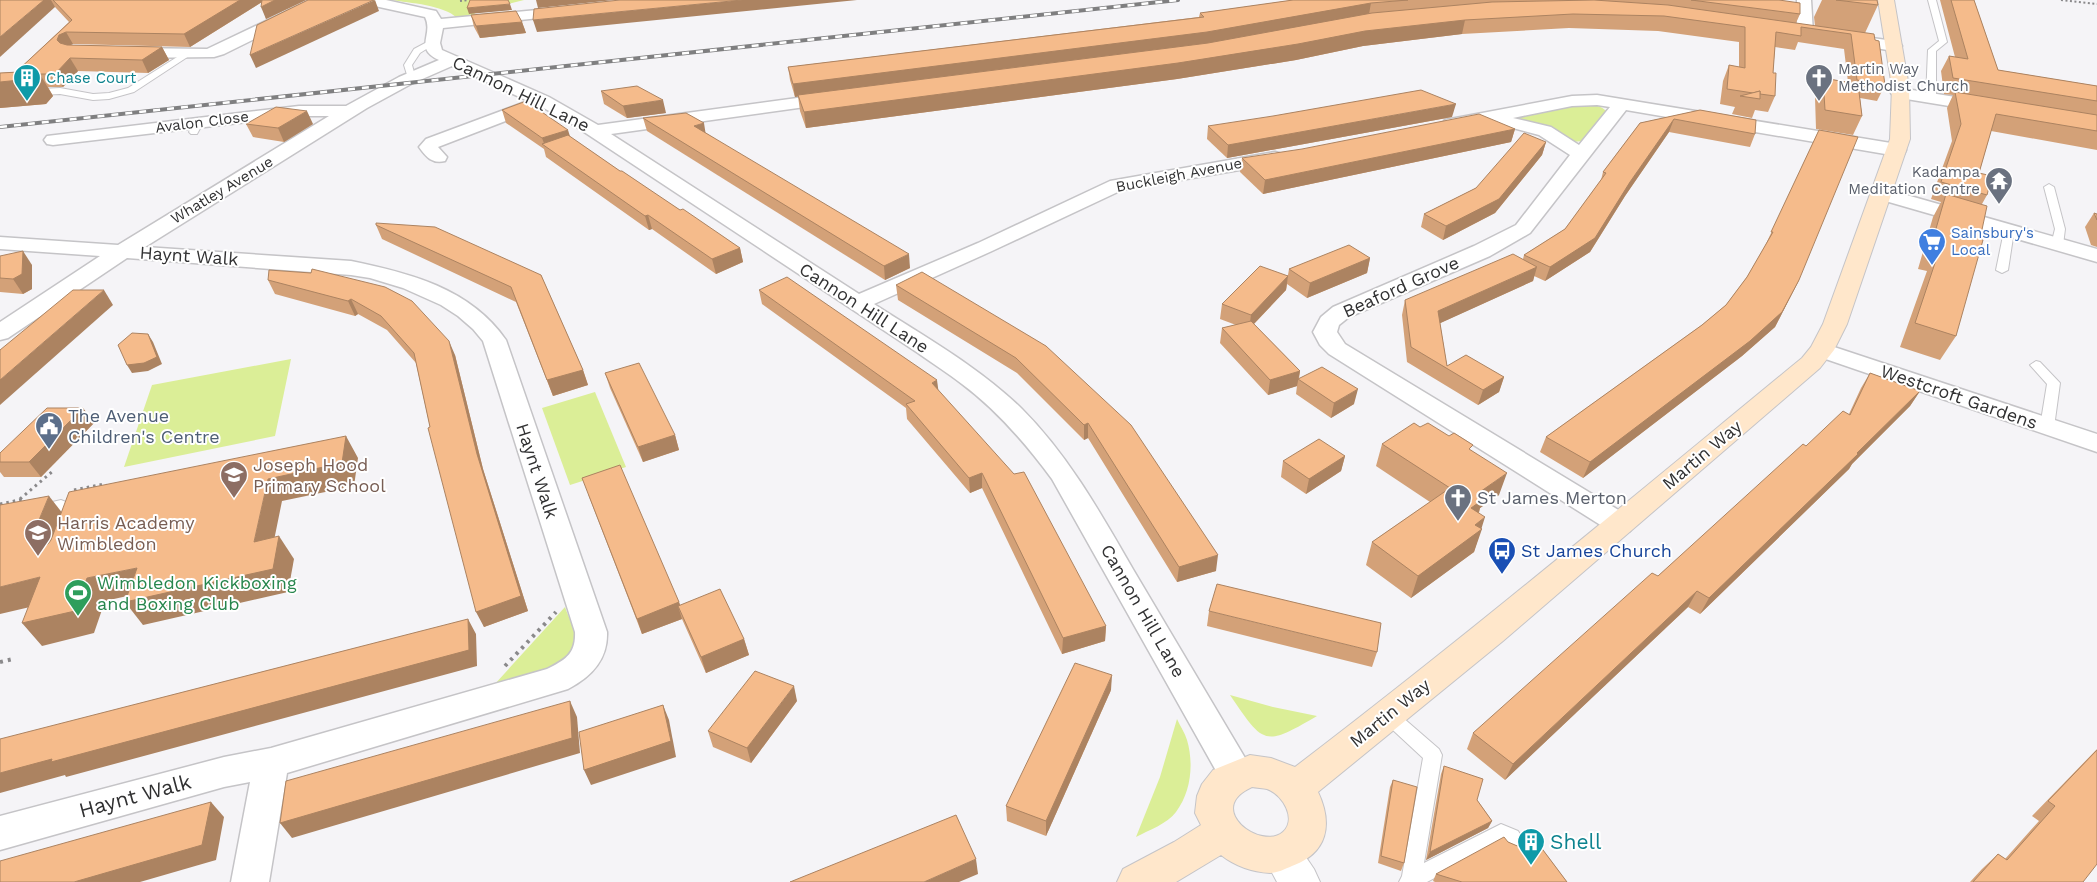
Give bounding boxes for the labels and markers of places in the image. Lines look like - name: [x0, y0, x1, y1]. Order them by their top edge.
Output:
- place label: Martin Way Methodist Church: [1838, 60, 1969, 95]
- building icon: Chase Court: [12, 63, 42, 102]
- church icon: Martin Way Methodist Church: [1804, 63, 1834, 102]
- place label: Chase Court: [46, 69, 137, 87]
- place label: Kadampa Meditation Centre: [1848, 163, 1980, 198]
- temple icon: Kadampa Meditation Centre: [1984, 166, 2014, 205]
- place label: Sainsbury's Local: [1951, 224, 2034, 259]
- supermarket icon: Sainsbury's Local: [1917, 227, 1947, 266]
- place label: The Avenue Children's Centre: [68, 405, 220, 447]
- public building icon: The Avenue Children's Centre: [34, 411, 64, 450]
- place label: Joseph Hood Primary School: [253, 454, 386, 496]
- school or university icon: Joseph Hood Primary School: [219, 460, 249, 499]
- church icon: St James Merton: [1443, 483, 1473, 522]
- place label: St James Merton: [1477, 487, 1627, 508]
- place label: Harris Academy Wimbledon: [57, 512, 195, 554]
- school or university icon: Harris Academy Wimbledon: [23, 518, 53, 557]
- bus stop icon: St James Church: [1487, 536, 1517, 575]
- place label: St James Church: [1521, 540, 1672, 561]
- place label: Wimbledon Kickboxing and Boxing Club: [97, 572, 297, 614]
- sports icon: Wimbledon Kickboxing and Boxing Club: [63, 578, 93, 617]
- building icon: Shell: [1516, 827, 1546, 866]
- place label: Shell: [1550, 829, 1602, 854]

